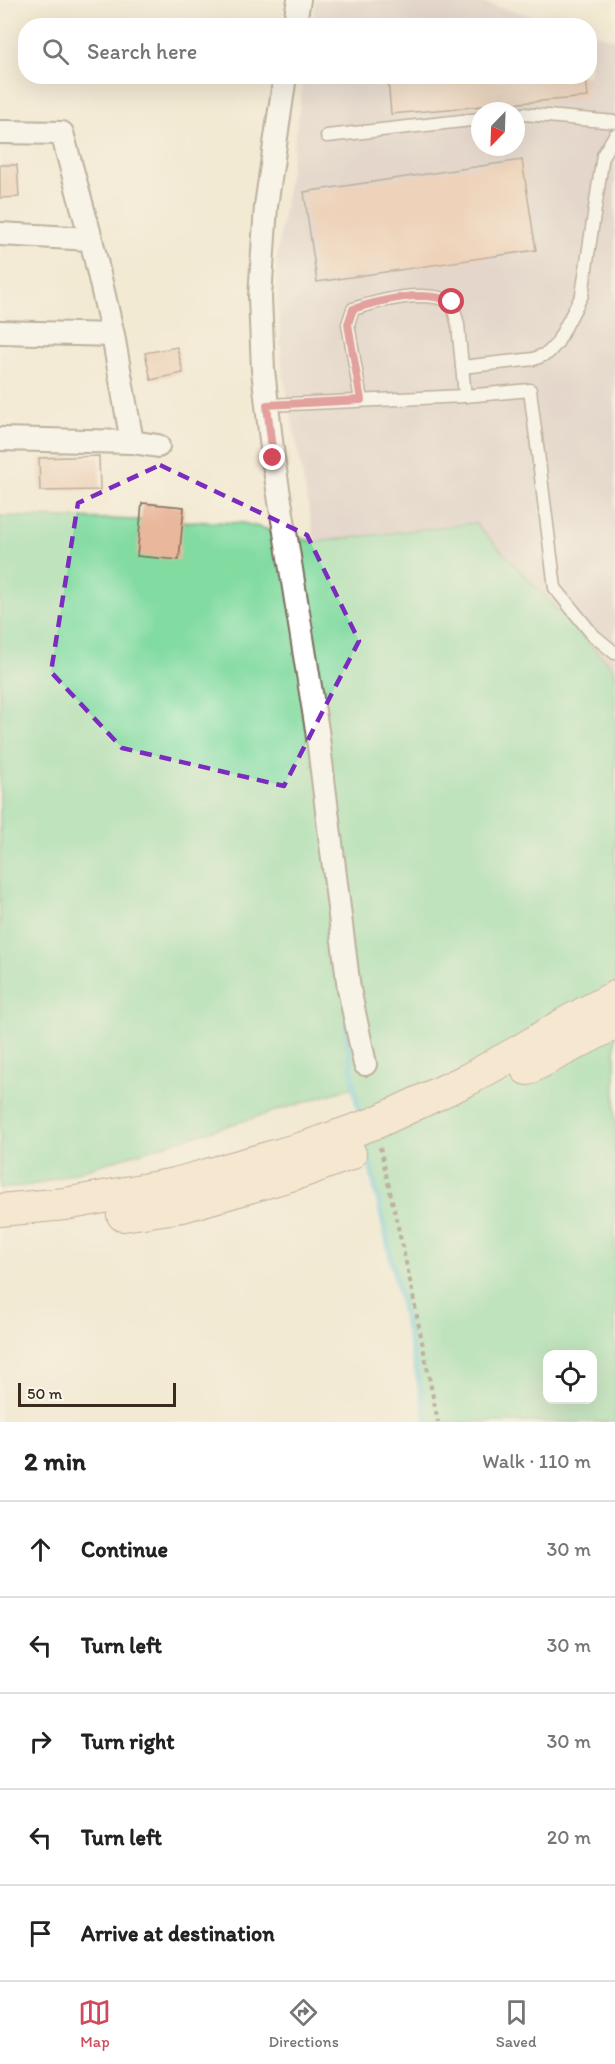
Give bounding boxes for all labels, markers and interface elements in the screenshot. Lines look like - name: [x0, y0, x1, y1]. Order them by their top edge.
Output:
- search box: [18, 18, 597, 84]
- icon: search: [39, 35, 72, 68]
- text: Search here: [87, 38, 197, 65]
- north arrow: [471, 102, 525, 156]
- route start: [438, 288, 464, 314]
- route end: [259, 444, 285, 470]
- map controls: [543, 1350, 597, 1404]
- button: locate: [543, 1350, 597, 1404]
- scale bar: [18, 1380, 176, 1408]
- text: 50 m: [27, 1384, 62, 1403]
- text: 2 min: [24, 1445, 86, 1477]
- text: Walk · 110 m: [482, 1449, 591, 1473]
- icon: ahead: [24, 1533, 57, 1566]
- text: Continue: [81, 1536, 168, 1563]
- text: 30 m: [546, 1537, 591, 1561]
- icon: left: [24, 1629, 57, 1662]
- text: Turn left: [81, 1632, 162, 1659]
- text: 30 m: [546, 1633, 591, 1657]
- icon: right: [24, 1725, 57, 1758]
- text: Turn right: [81, 1728, 175, 1755]
- text: 30 m: [546, 1729, 591, 1753]
- icon: left: [24, 1821, 57, 1854]
- text: Turn left: [81, 1824, 162, 1851]
- text: 20 m: [547, 1825, 591, 1849]
- icon: arrive: [24, 1917, 57, 1950]
- text: Arrive at destination: [81, 1920, 275, 1947]
- tab: Map: [78, 1996, 111, 2051]
- tab: Directions: [268, 1996, 339, 2051]
- tab: Saved: [496, 1996, 537, 2051]

